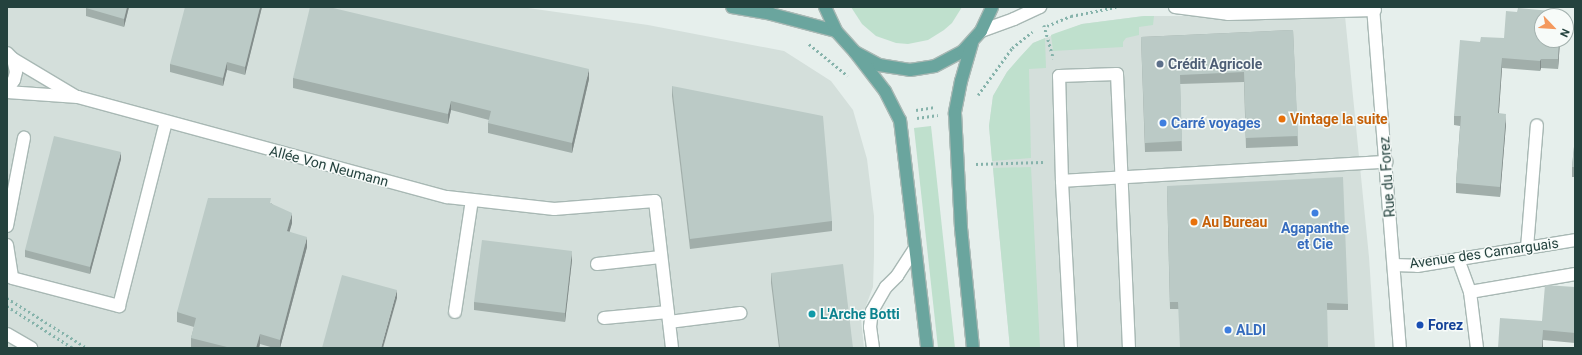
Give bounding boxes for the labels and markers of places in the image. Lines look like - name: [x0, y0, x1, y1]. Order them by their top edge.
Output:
- place label: Crédit Agricole: [1168, 56, 1262, 72]
- marker: Crédit Agricole: [1155, 59, 1165, 69]
- place label: Vintage la suite: [1290, 111, 1388, 127]
- marker: Vintage la suite: [1277, 114, 1287, 124]
- place label: Carré voyages: [1171, 115, 1261, 131]
- marker: Carré voyages: [1158, 118, 1168, 128]
- marker: Agapanthe et Cie: [1310, 208, 1320, 218]
- place label: Au Bureau: [1202, 214, 1267, 230]
- marker: Au Bureau: [1189, 217, 1199, 227]
- place label: Agapanthe et Cie: [1281, 220, 1349, 252]
- place label: L'Arche Botti: [820, 306, 900, 322]
- marker: L'Arche Botti: [807, 309, 817, 319]
- place label: Forez: [1428, 317, 1463, 333]
- marker: Forez: [1415, 320, 1425, 330]
- place label: ALDI: [1236, 322, 1266, 338]
- marker: ALDI: [1223, 325, 1233, 335]

